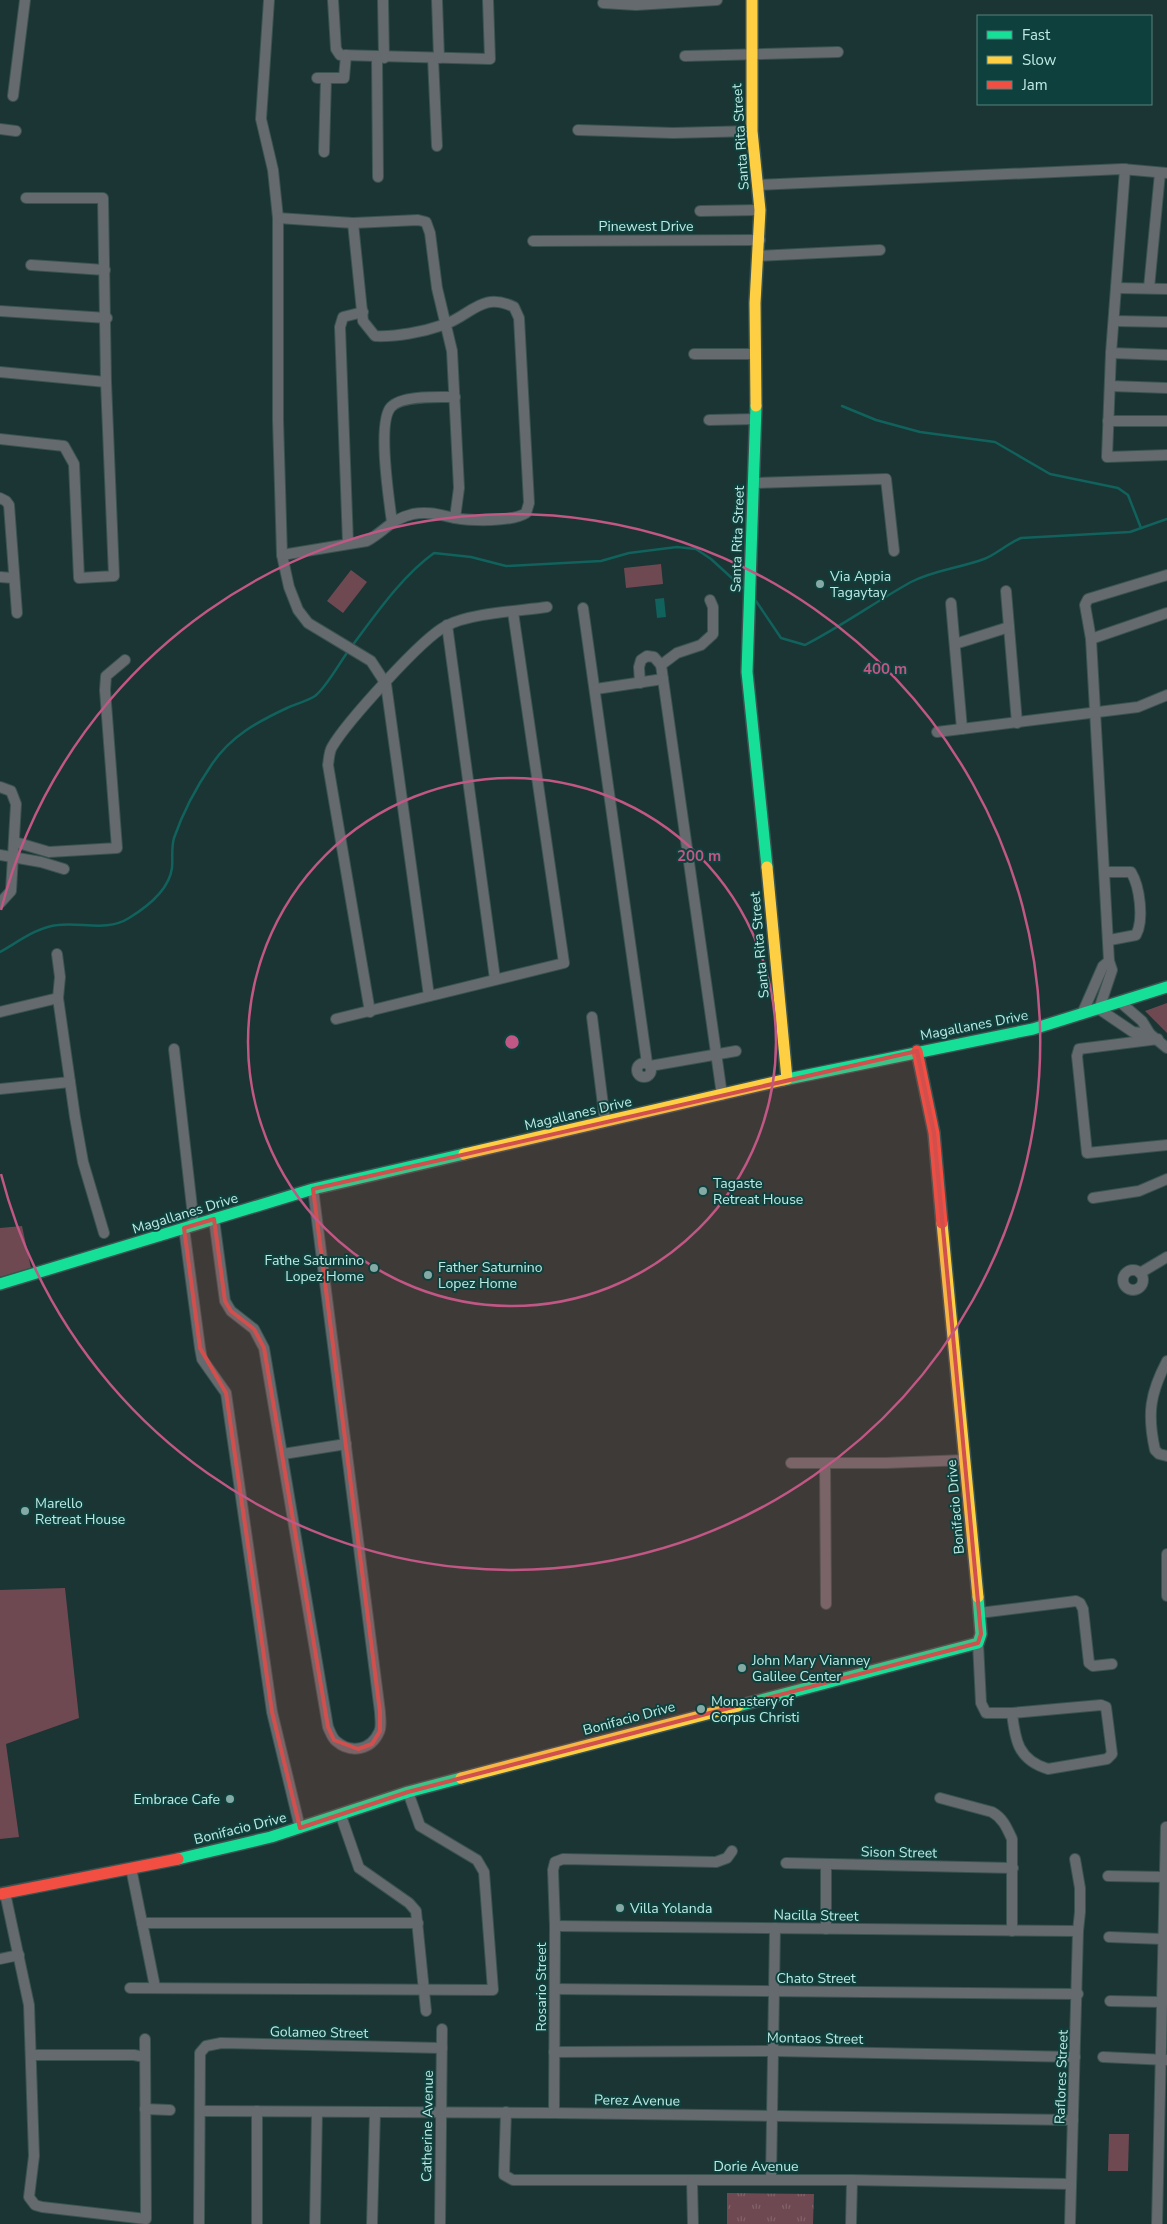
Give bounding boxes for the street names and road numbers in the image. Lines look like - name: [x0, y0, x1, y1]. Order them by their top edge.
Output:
- street label: Santa Rita Street: [727, 83, 754, 191]
- street label: Pinewest Drive: [599, 217, 693, 236]
- street label: Santa Rita Street: [726, 485, 749, 593]
- street label: Santa Rita Street: [745, 891, 774, 999]
- street label: Magallanes Drive: [918, 1006, 1030, 1045]
- street label: Magallanes Drive: [523, 1092, 634, 1135]
- street label: Magallanes Drive: [130, 1188, 240, 1239]
- street label: Bonifacio Drive: [942, 1459, 969, 1555]
- street label: Bonifacio Drive: [581, 1697, 677, 1740]
- street label: Bonifacio Drive: [192, 1808, 288, 1849]
- street label: Sison Street: [861, 1842, 937, 1863]
- street label: Nacilla Street: [773, 1905, 859, 1926]
- street label: Rosario Street: [532, 1942, 551, 2031]
- street label: Chato Street: [776, 1969, 856, 1988]
- street label: Golameo Street: [270, 2022, 369, 2043]
- street label: Montaos Street: [767, 2028, 863, 2049]
- street label: Raflores Street: [1050, 2030, 1073, 2124]
- street label: Catherine Avenue: [417, 2070, 438, 2182]
- street label: Perez Avenue: [594, 2090, 680, 2111]
- street label: Dorie Avenue: [713, 2157, 799, 2176]

